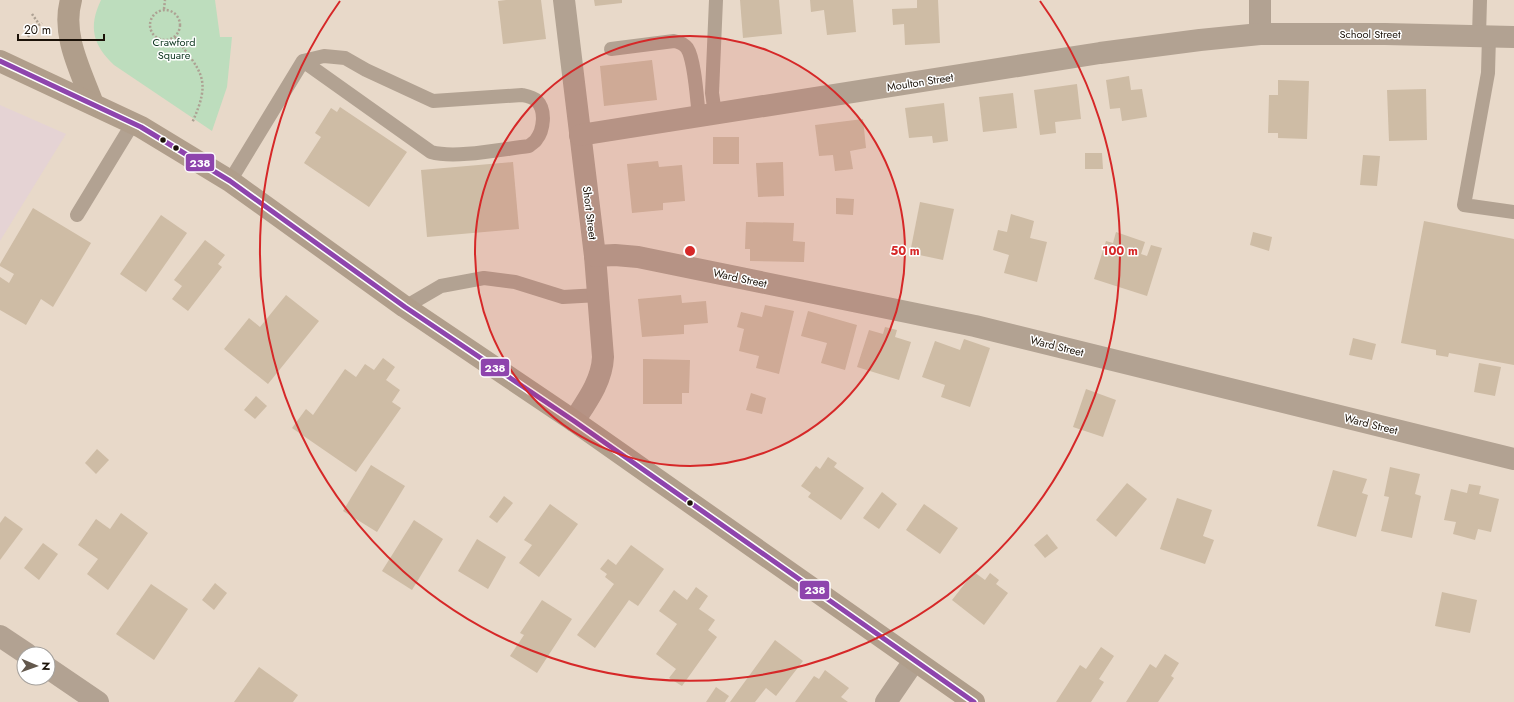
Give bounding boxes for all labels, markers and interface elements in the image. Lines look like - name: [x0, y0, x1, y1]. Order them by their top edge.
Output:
- scale bar: [18, 16, 104, 42]
- text: 20 m: [24, 21, 51, 39]
- street label: School Street: [1339, 26, 1401, 42]
- park label: Crawford Square: [152, 34, 196, 63]
- street label: Moulton Street: [886, 69, 955, 95]
- unlabelled marker: [158, 135, 168, 145]
- unlabelled marker: [171, 143, 181, 153]
- line badge: 238: [185, 153, 215, 172]
- text: 238: [190, 155, 211, 171]
- street label: Short Street: [579, 185, 601, 241]
- text: 50 m: [890, 242, 920, 260]
- text: 100 m: [1102, 242, 1138, 260]
- centre of rings: [683, 244, 697, 258]
- street label: Ward Street: [712, 264, 769, 292]
- street label: Ward Street: [1029, 332, 1086, 360]
- line badge: 238: [480, 358, 510, 377]
- text: 238: [485, 360, 506, 376]
- street label: Ward Street: [1343, 410, 1400, 438]
- unlabelled marker: [685, 498, 695, 508]
- line badge: 238: [799, 580, 830, 600]
- text: 238: [805, 582, 826, 598]
- north arrow: [16, 646, 56, 686]
- text: N: [38, 662, 54, 671]

